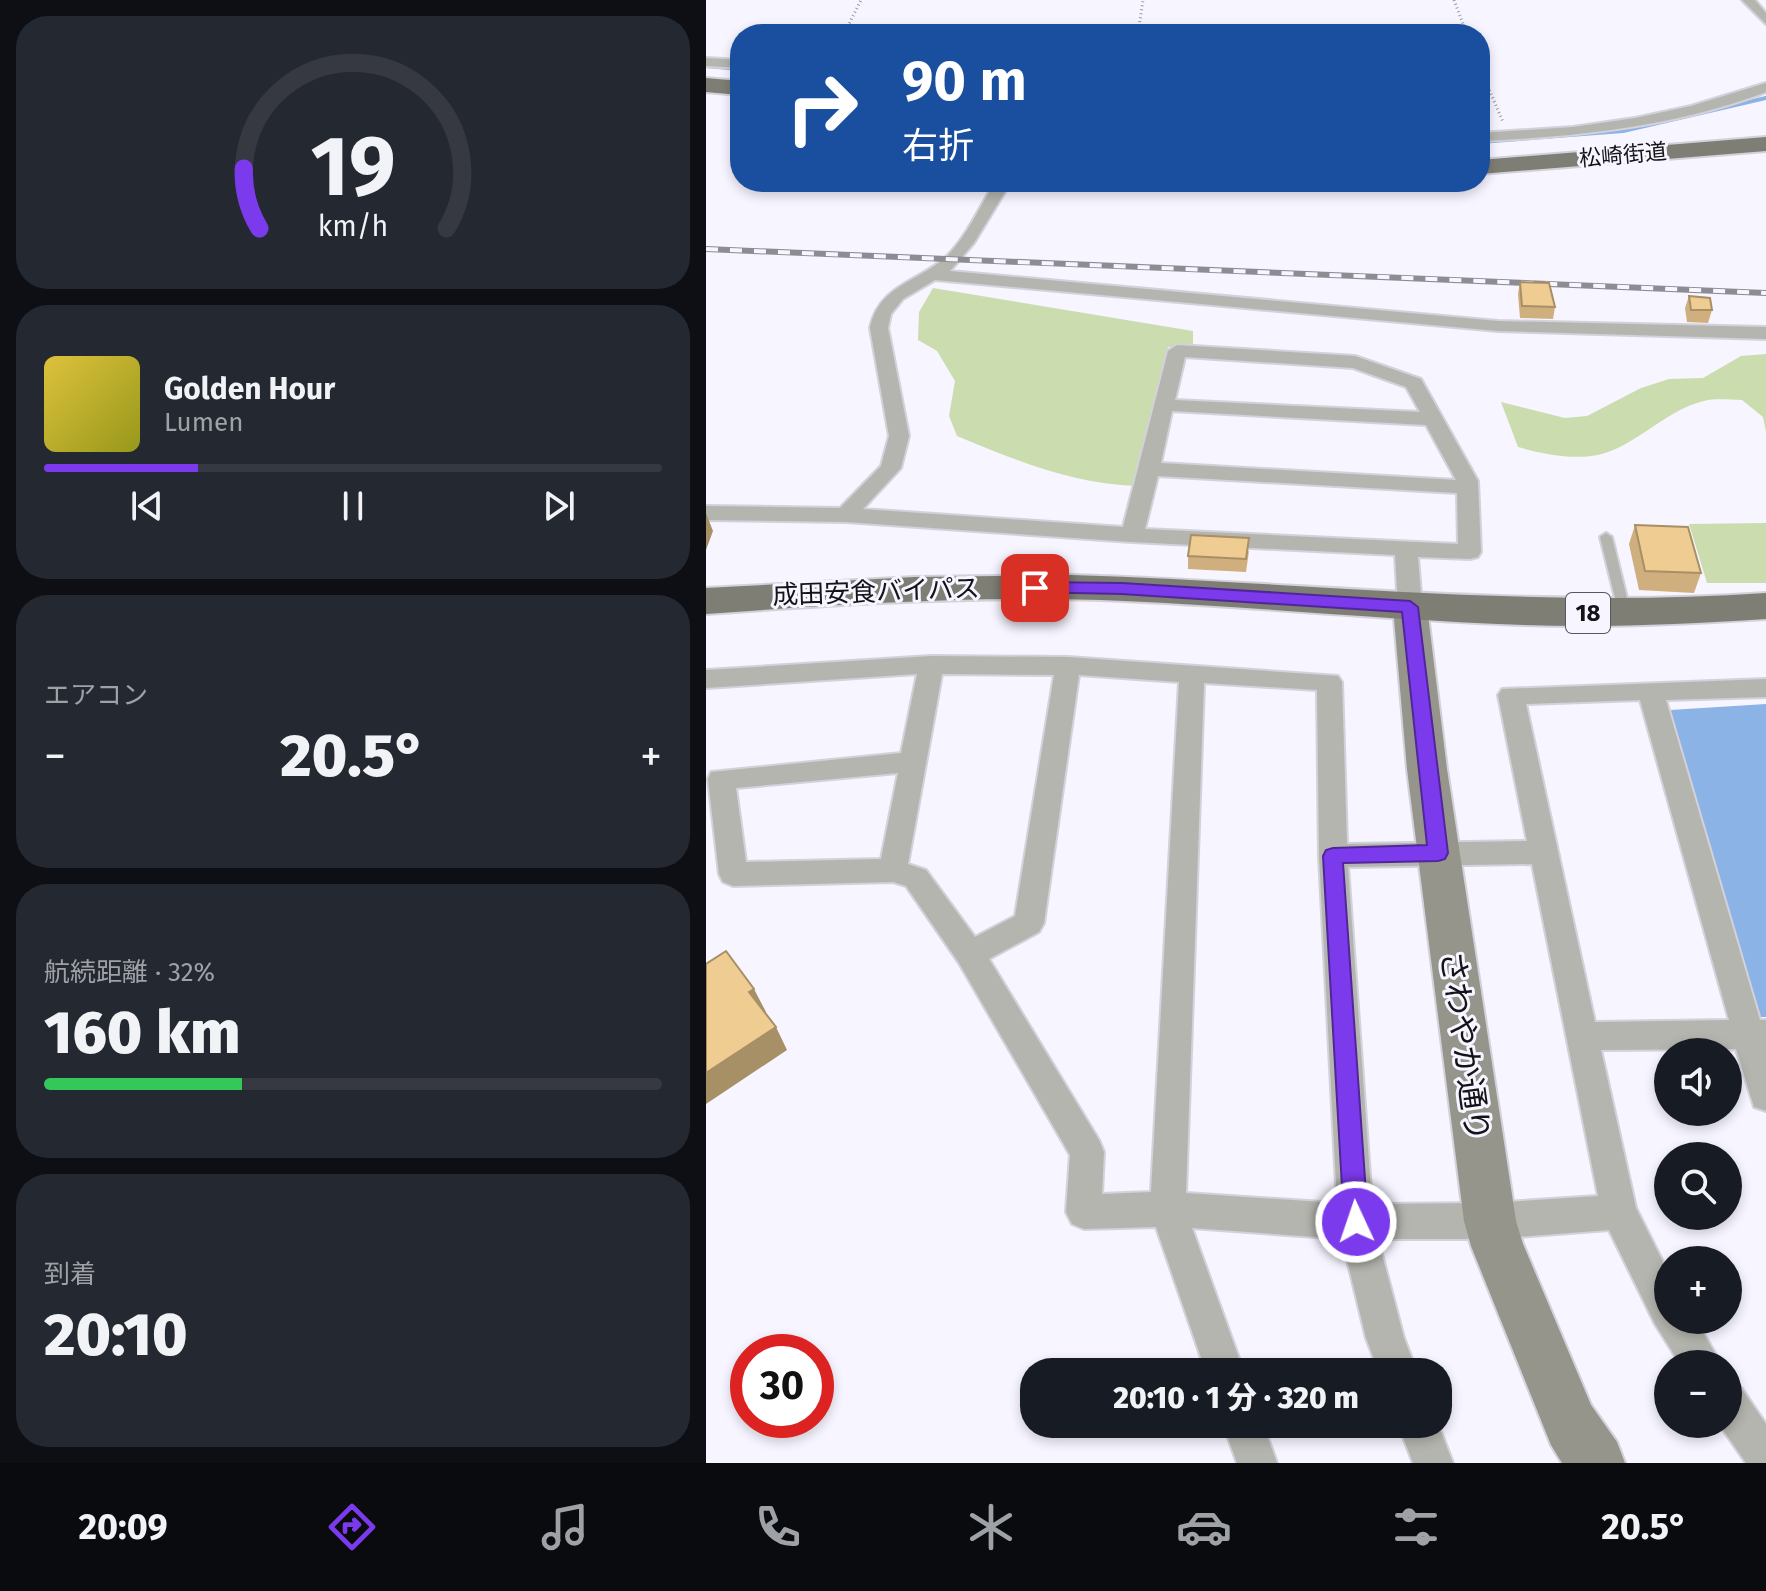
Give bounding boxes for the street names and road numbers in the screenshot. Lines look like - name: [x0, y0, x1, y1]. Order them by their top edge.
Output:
- street label: 松崎街道: [1578, 138, 1668, 172]
- street label: 成田安食バイパス: [772, 573, 980, 611]
- road number: 18: [1566, 593, 1610, 633]
- street label: さわやか通り: [1433, 948, 1497, 1144]

